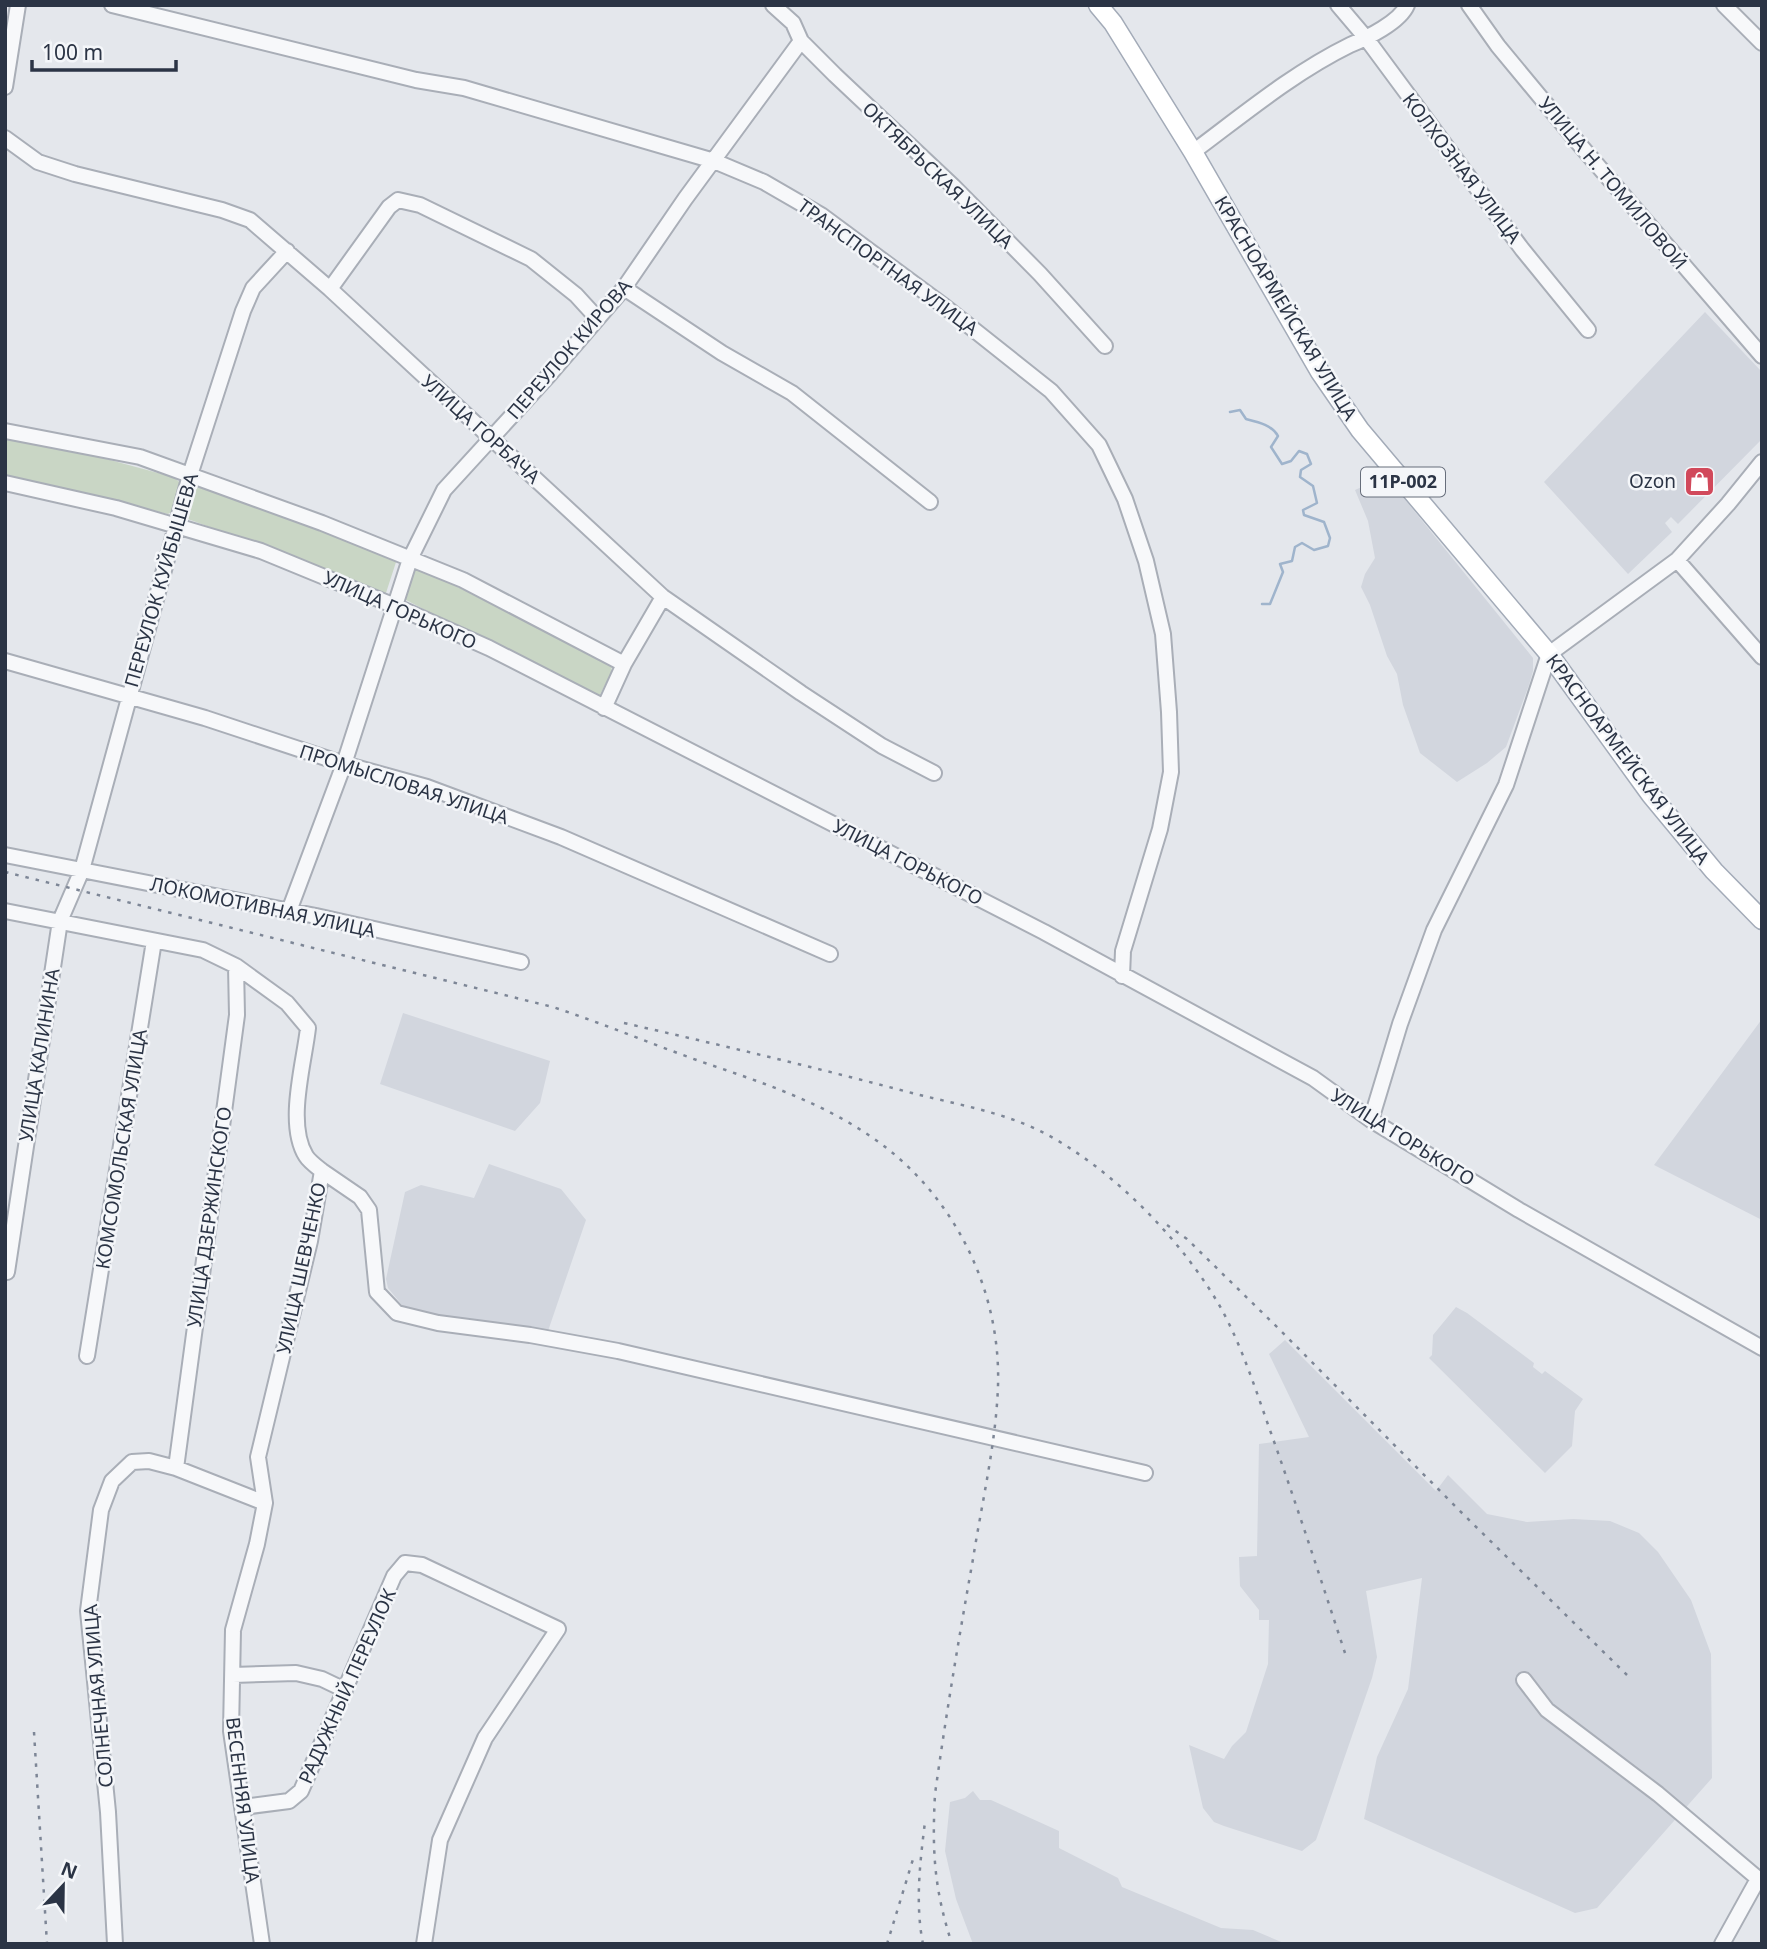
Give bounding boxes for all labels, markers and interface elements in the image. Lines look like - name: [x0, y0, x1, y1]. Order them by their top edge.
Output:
- scale bar: [32, 28, 175, 72]
- text: 100 m: [42, 38, 103, 66]
- street label: КОЛХОЗНАЯ УЛИЦА: [1397, 87, 1528, 249]
- street label: УЛИЦА Н. ТОМИЛОВОЙ: [1533, 91, 1693, 275]
- street label: ОКТЯБРЬСКАЯ УЛИЦА: [857, 96, 1020, 255]
- street label: КРАСНОАРМЕЙСКАЯ УЛИЦА: [1209, 191, 1364, 426]
- street label: ТРАНСПОРТНАЯ УЛИЦА: [793, 193, 984, 342]
- street label: ПЕРЕУЛОК КИРОВА: [501, 273, 638, 425]
- street label: УЛИЦА ГОРБАЧА: [416, 369, 547, 490]
- shop icon: Ozon: [1682, 464, 1716, 498]
- road number: 11Р-002: [1361, 468, 1445, 496]
- place label: Ozon: [1629, 468, 1676, 494]
- street label: ПЕРЕУЛОК КУЙБЫШЕВА: [118, 469, 204, 690]
- street label: УЛИЦА ГОРЬКОГО: [319, 565, 481, 655]
- street label: КРАСНОАРМЕЙСКАЯ УЛИЦА: [1540, 648, 1716, 870]
- street label: ПРОМЫСЛОВАЯ УЛИЦА: [296, 738, 513, 830]
- street label: УЛИЦА ГОРЬКОГО: [828, 813, 988, 911]
- street label: ЛОКОМОТИВНАЯ УЛИЦА: [148, 870, 379, 944]
- street label: УЛИЦА КАЛИНИНА: [12, 966, 66, 1144]
- street label: КОМСОМОЛЬСКАЯ УЛИЦА: [89, 1026, 153, 1271]
- street label: УЛИЦА ГОРЬКОГО: [1326, 1082, 1480, 1192]
- street label: УЛИЦА ДЗЕРЖИНСКОГО: [181, 1105, 237, 1329]
- street label: УЛИЦА ШЕВЧЕНКО: [270, 1180, 332, 1356]
- street label: РАДУЖНЫЙ ПЕРЕУЛОК: [292, 1584, 402, 1788]
- street label: СОЛНЕЧНАЯ УЛИЦА: [77, 1602, 119, 1789]
- street label: ВЕСЕННЯЯ УЛИЦА: [220, 1716, 266, 1885]
- north arrow: [28, 1851, 98, 1921]
- text: N: [57, 1855, 81, 1885]

